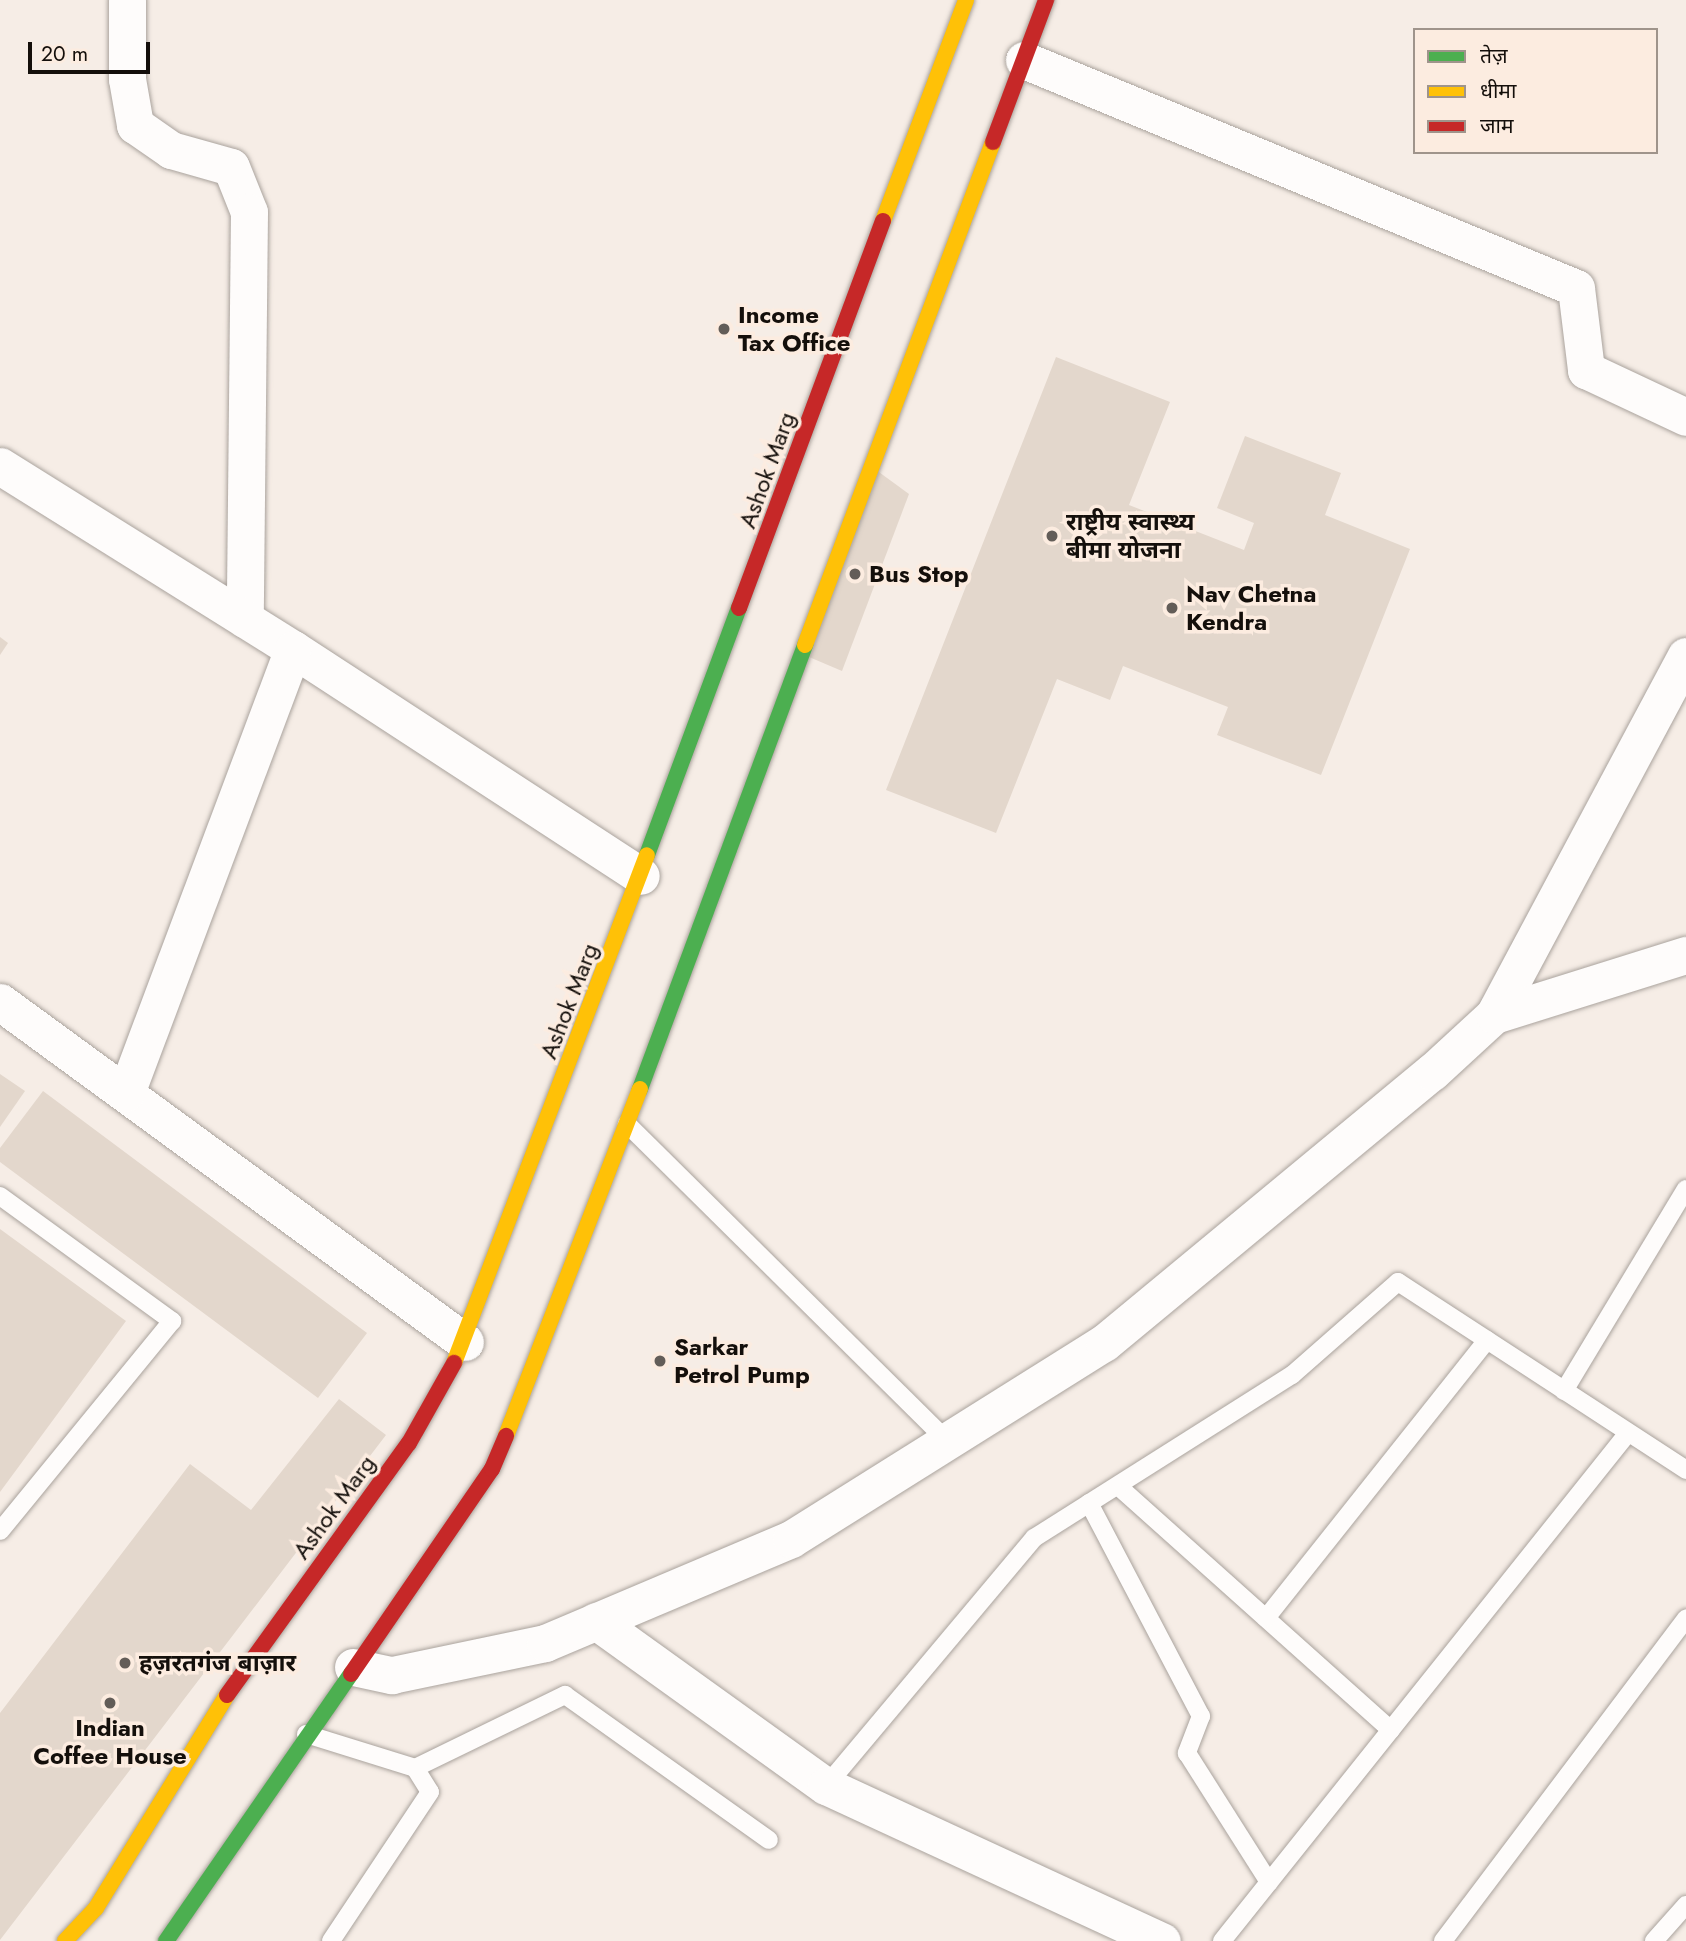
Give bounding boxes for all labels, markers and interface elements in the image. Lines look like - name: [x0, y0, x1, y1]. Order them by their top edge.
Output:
- scale bar: [32, 28, 154, 72]
- legend: [1413, 28, 1658, 154]
- text: 20 m: [41, 39, 88, 69]
- text: तेज़: [1480, 41, 1508, 71]
- text: धीमा: [1480, 76, 1516, 106]
- text: जाम: [1480, 111, 1514, 141]
- place label: Income Tax Office: [738, 301, 850, 357]
- marker: Income Tax Office: [716, 321, 732, 337]
- street label: Ashok Marg: [733, 408, 801, 532]
- place label: राष्ट्रीय स्वास्थ्य बीमा योजना: [1066, 508, 1195, 564]
- marker: राष्ट्रीय स्वास्थ्य बीमा योजना: [1044, 528, 1060, 544]
- place label: Bus Stop: [869, 560, 968, 588]
- marker: Bus Stop: [847, 566, 863, 582]
- place label: Nav Chetna Kendra: [1186, 580, 1316, 636]
- marker: Nav Chetna Kendra: [1164, 600, 1180, 616]
- street label: Ashok Marg: [534, 939, 604, 1063]
- place label: Sarkar Petrol Pump: [674, 1333, 810, 1389]
- marker: Sarkar Petrol Pump: [652, 1353, 668, 1369]
- street label: Ashok Marg: [287, 1449, 381, 1565]
- place label: हज़रतगंज बाज़ार: [139, 1649, 296, 1677]
- marker: हज़रतगंज बाज़ार: [117, 1655, 133, 1671]
- marker: Indian Coffee House: [102, 1695, 118, 1711]
- place label: Indian Coffee House: [33, 1714, 187, 1770]

